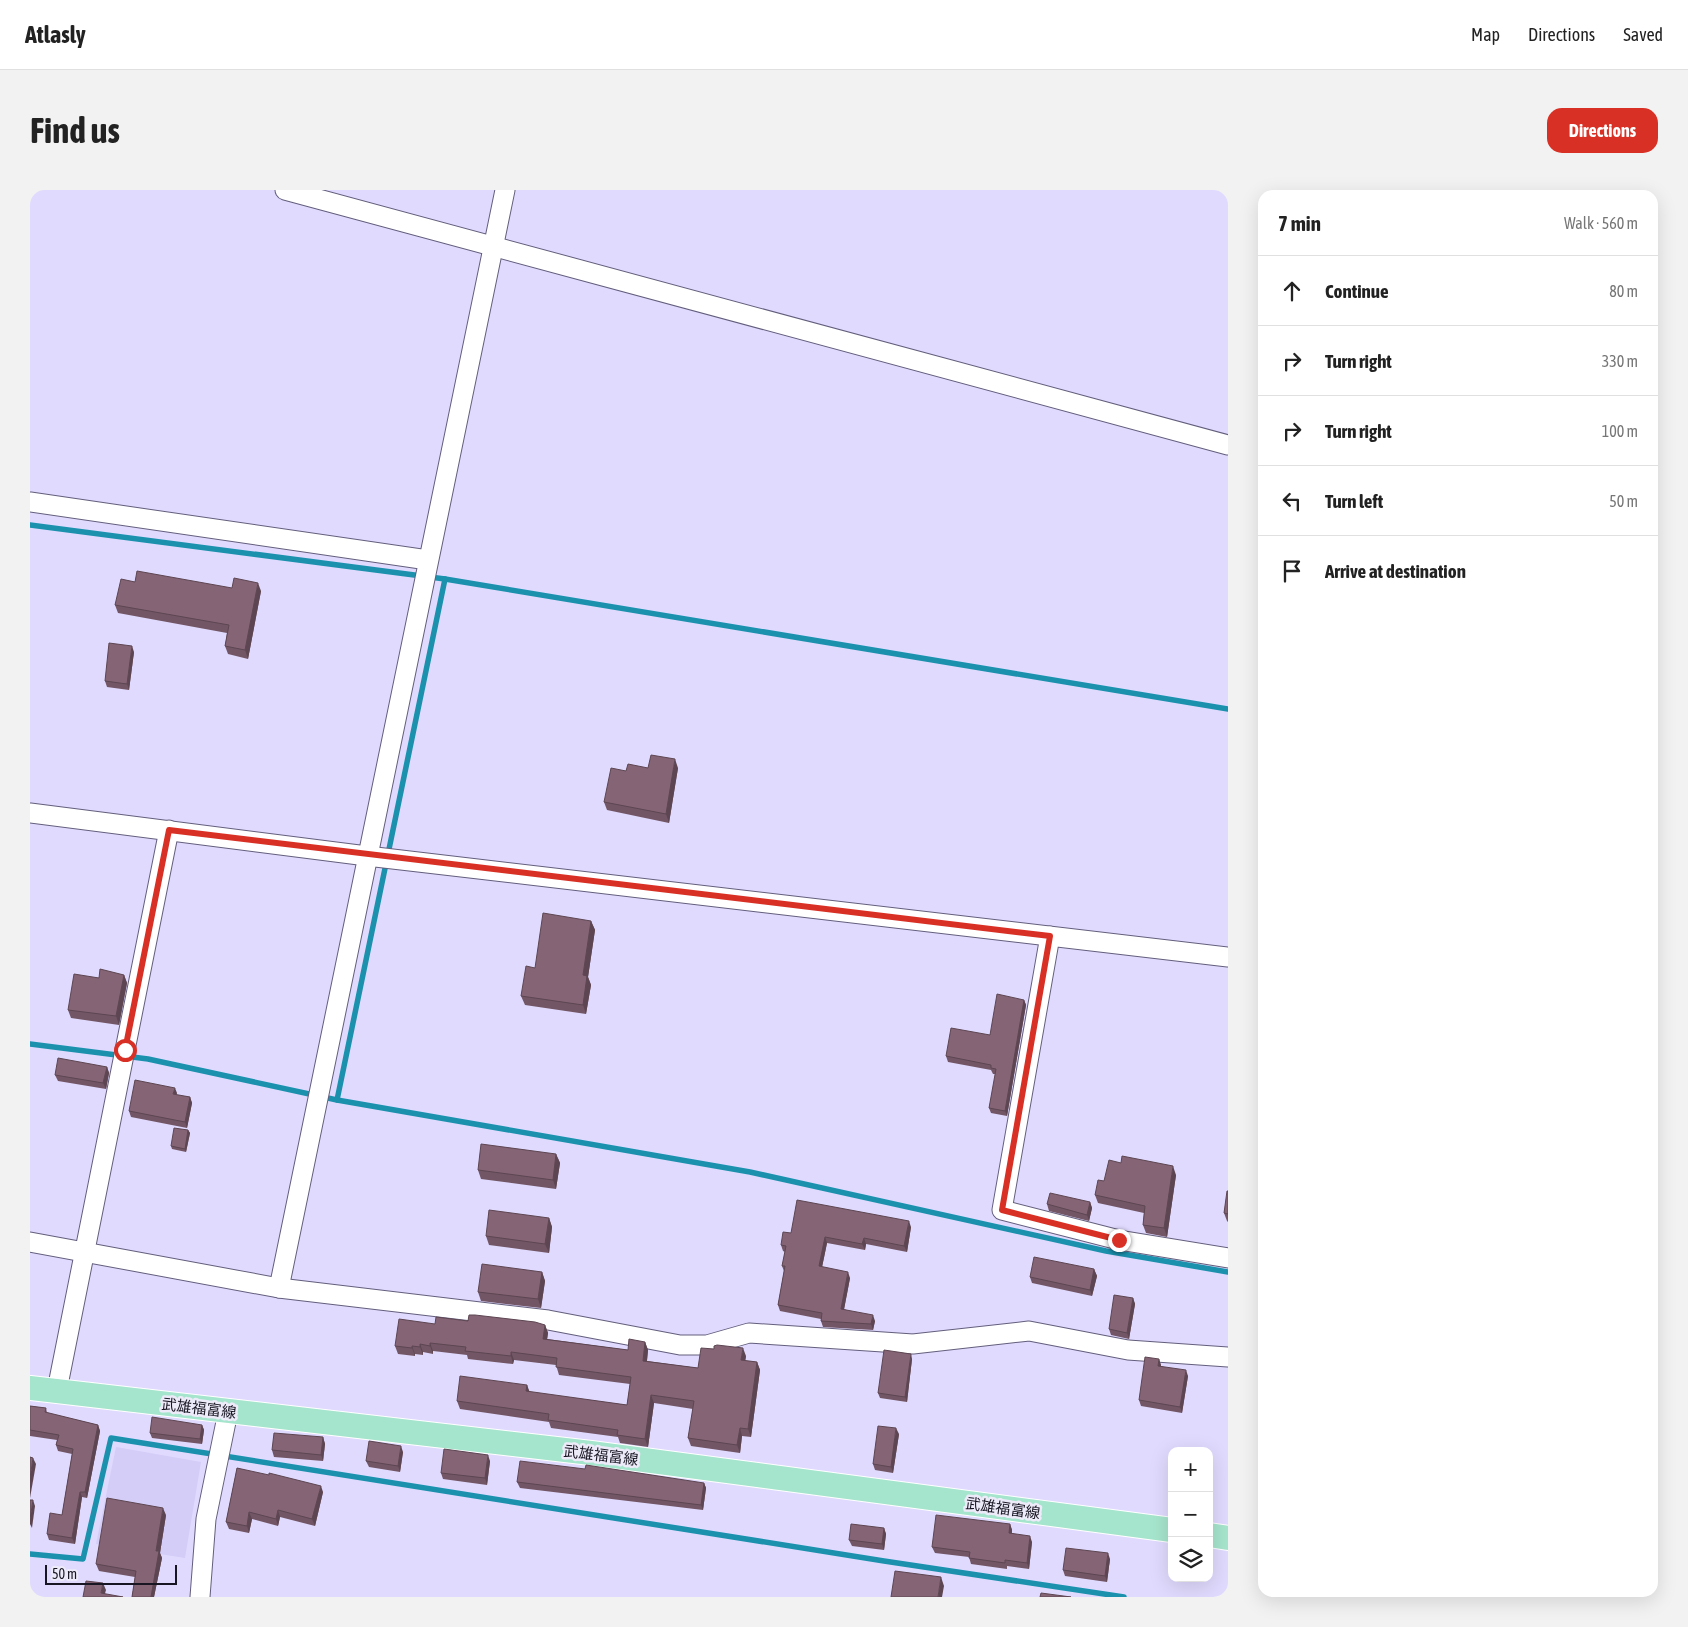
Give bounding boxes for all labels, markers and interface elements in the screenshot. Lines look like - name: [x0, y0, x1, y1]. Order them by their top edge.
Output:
- text: Atlasly: [25, 21, 86, 48]
- text: Map: [1471, 24, 1500, 45]
- text: Directions: [1528, 24, 1595, 45]
- text: Saved: [1623, 24, 1663, 45]
- button: Directions: [1547, 108, 1658, 153]
- text: Find us: [30, 110, 120, 150]
- text: 7 min: [1278, 211, 1321, 235]
- text: Walk · 560 m: [1564, 214, 1638, 232]
- icon: ahead: [1278, 277, 1306, 305]
- text: Continue: [1325, 280, 1389, 302]
- text: 80 m: [1609, 282, 1638, 300]
- icon: right: [1278, 347, 1306, 375]
- text: Turn right: [1325, 350, 1392, 372]
- text: 330 m: [1602, 352, 1638, 370]
- icon: right: [1278, 417, 1306, 445]
- text: Turn right: [1325, 420, 1392, 442]
- text: 100 m: [1602, 422, 1638, 440]
- icon: left: [1278, 487, 1306, 515]
- text: Turn left: [1325, 490, 1383, 512]
- text: 50 m: [1609, 492, 1638, 510]
- icon: arrive: [1278, 557, 1306, 585]
- text: Arrive at destination: [1325, 560, 1466, 582]
- route start: [114, 1039, 137, 1062]
- route end: [1108, 1229, 1131, 1252]
- street label: 武雄福富線: [161, 1395, 237, 1421]
- street label: 武雄福富線: [563, 1442, 639, 1468]
- map controls: [1168, 1447, 1213, 1582]
- button: +: [1168, 1447, 1213, 1492]
- button: −: [1168, 1492, 1213, 1537]
- street label: 武雄福富線: [965, 1494, 1041, 1522]
- button: layers: [1168, 1537, 1213, 1582]
- scale bar: [45, 1562, 178, 1585]
- text: 50 m: [52, 1566, 77, 1582]

